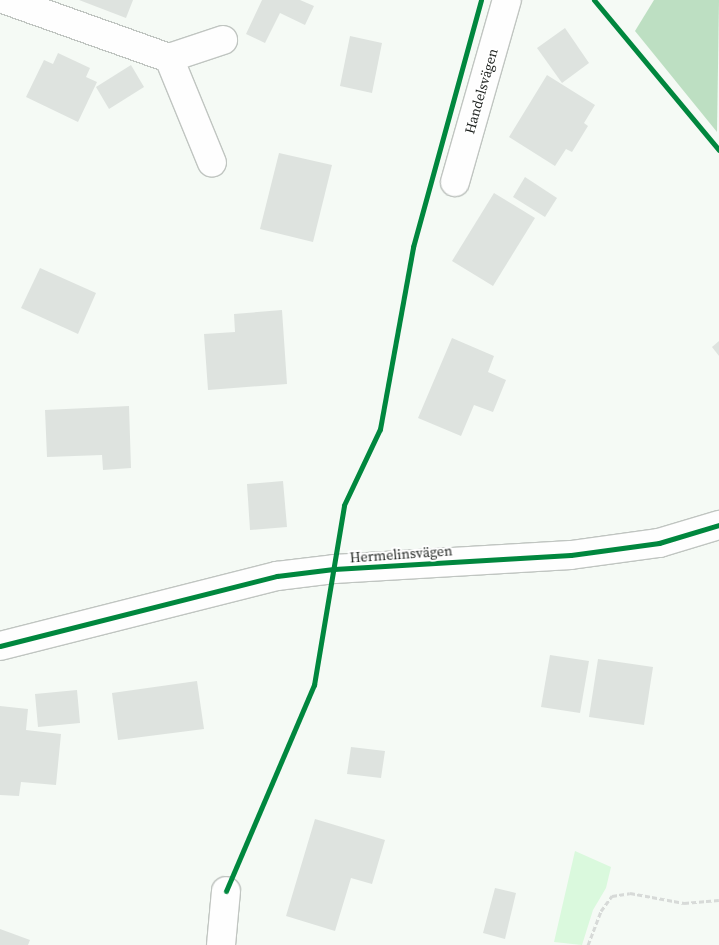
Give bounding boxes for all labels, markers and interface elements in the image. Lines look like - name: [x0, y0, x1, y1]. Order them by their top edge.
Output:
- street label: Handelsvägen: [461, 46, 501, 136]
- street label: Hermelinsvägen: [349, 542, 453, 566]

